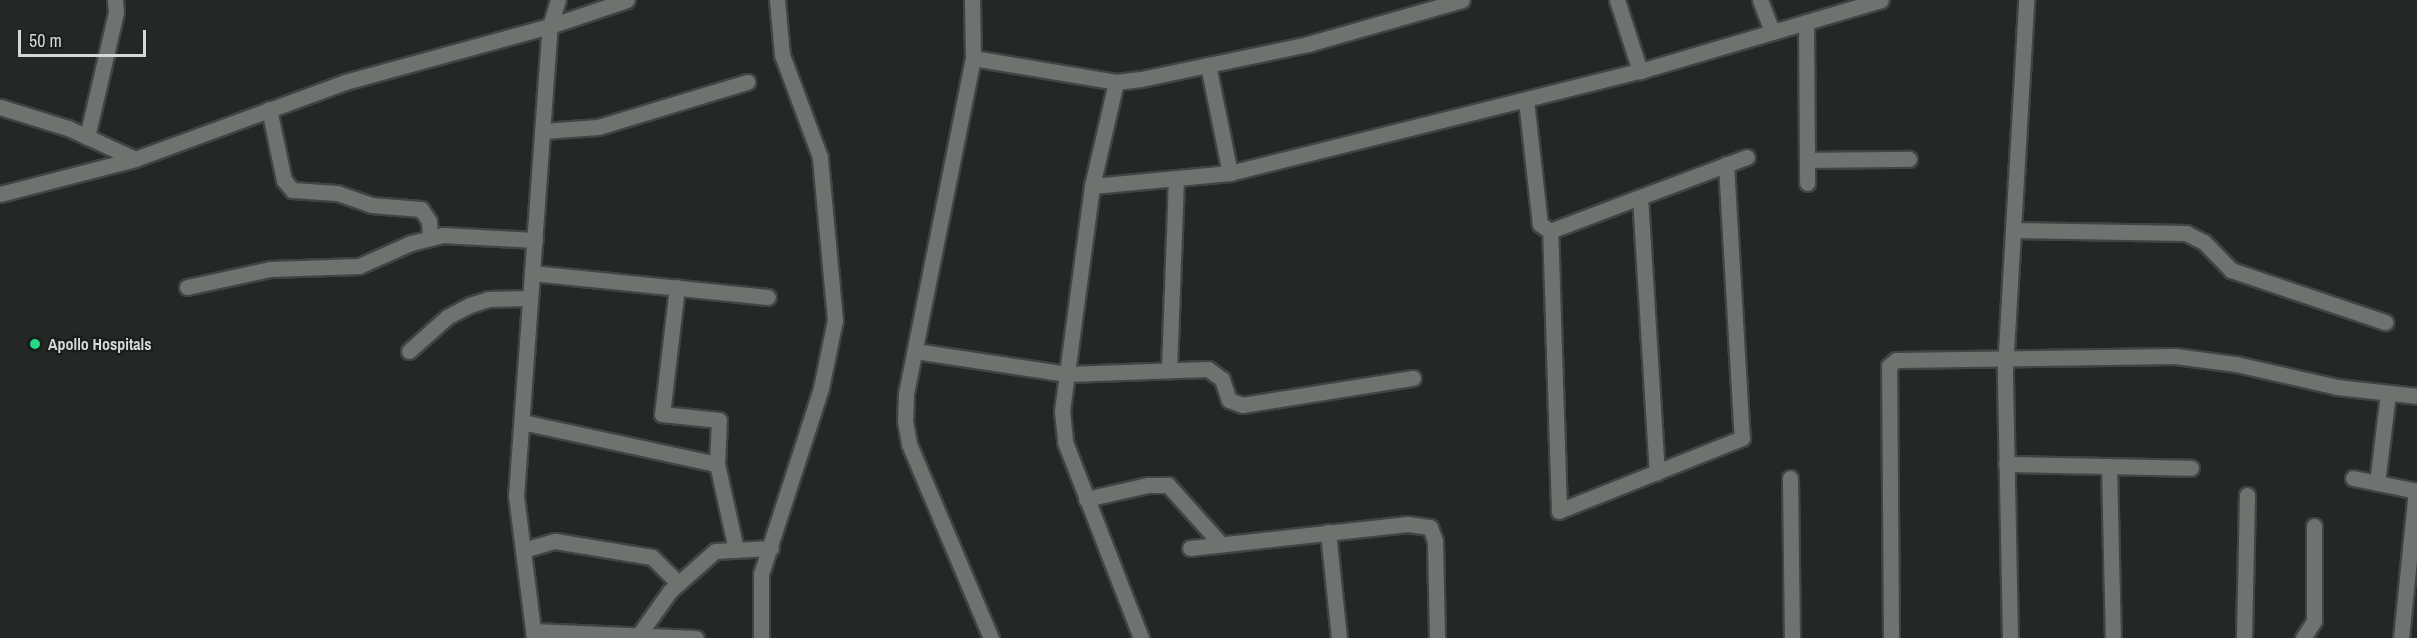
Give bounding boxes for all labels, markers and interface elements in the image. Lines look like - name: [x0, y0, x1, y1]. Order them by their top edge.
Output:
- scale bar: [21, 18, 148, 56]
- text: 50 m: [29, 28, 62, 53]
- place label: Apollo Hospitals: [48, 334, 152, 354]
- marker: Apollo Hospitals: [26, 335, 44, 353]

